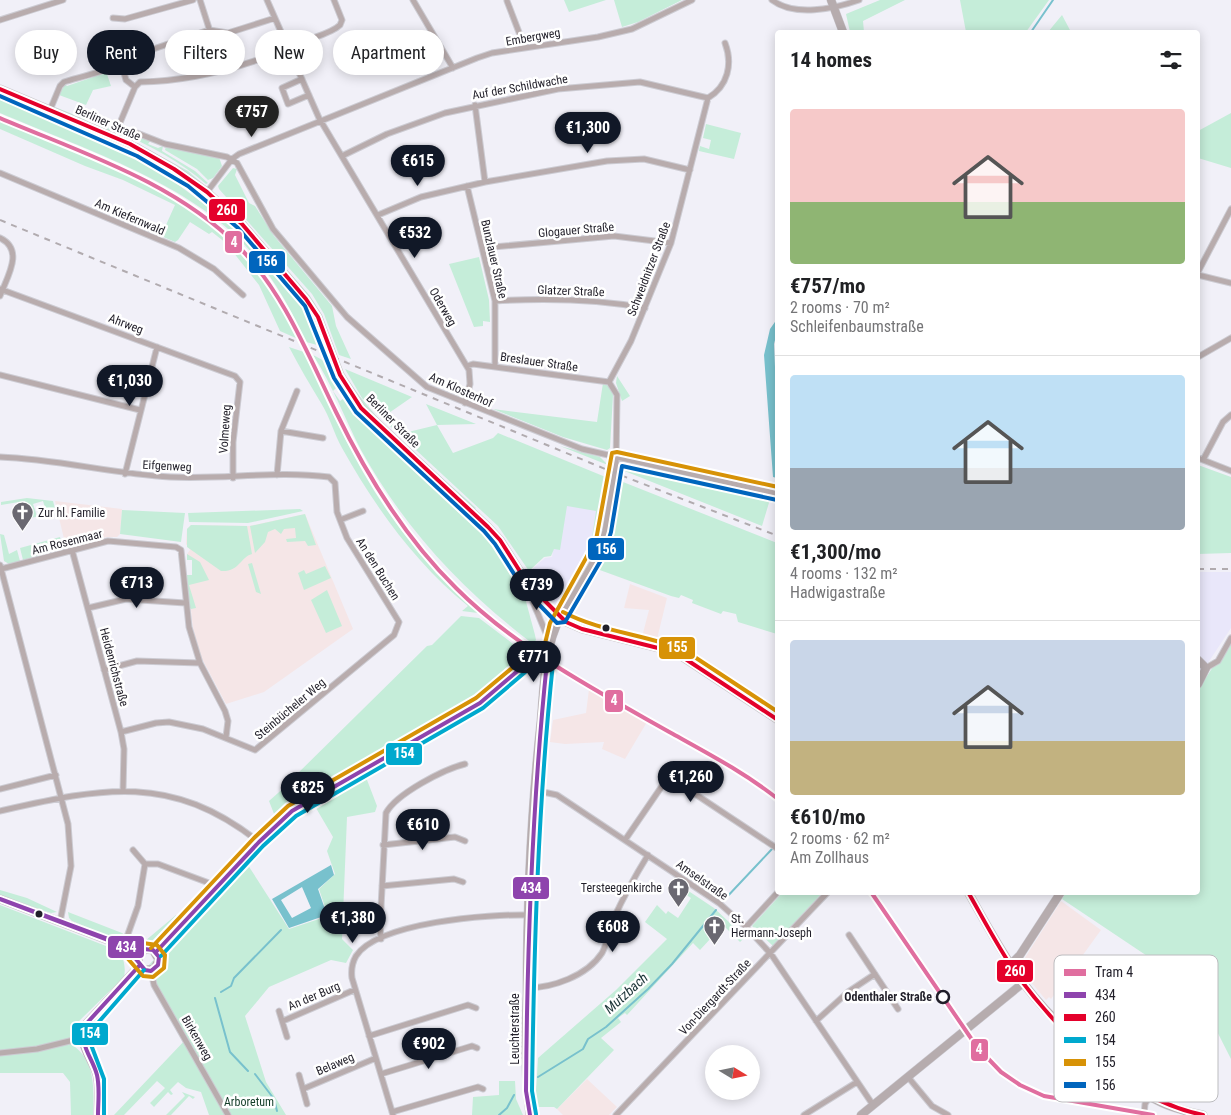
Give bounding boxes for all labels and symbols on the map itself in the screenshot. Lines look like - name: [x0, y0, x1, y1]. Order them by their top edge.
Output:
- street label: Embergweg: [505, 25, 562, 49]
- street label: Auf der Schildwache: [471, 72, 569, 102]
- pin: €757: [222, 96, 282, 138]
- street label: Berliner Straße: [73, 102, 143, 144]
- pin: €1,300: [547, 112, 629, 154]
- pin: €615: [388, 144, 448, 187]
- street label: Am Kiefernwald: [93, 196, 167, 238]
- line badge: 260: [208, 198, 246, 222]
- text: 260: [216, 202, 238, 218]
- pin: €532: [385, 216, 445, 259]
- street label: Bunzlauer Straße: [478, 218, 510, 300]
- street label: Glogauer Straße: [537, 220, 615, 240]
- street label: Schweidnitzer Straße: [625, 220, 674, 318]
- line badge: 4: [224, 230, 243, 254]
- text: 4: [230, 234, 238, 250]
- line badge: 156: [248, 250, 286, 274]
- text: 156: [256, 253, 278, 269]
- street label: Glatzer Straße: [537, 283, 605, 299]
- street label: Oderweg: [426, 285, 460, 329]
- street label: Ahrweg: [107, 311, 145, 337]
- street label: Breslauer Straße: [499, 350, 579, 374]
- pin: €1,030: [89, 364, 171, 407]
- street label: Am Klosterhof: [427, 370, 495, 410]
- street label: Berliner Straße: [363, 391, 423, 451]
- street label: Volmeweg: [216, 404, 234, 454]
- street label: Eifgenweg: [142, 458, 192, 474]
- church icon: Zur hl. Familie: [10, 501, 34, 532]
- place label: Zur hl. Familie: [38, 506, 105, 520]
- street label: Am Rosenmaar: [30, 526, 104, 558]
- street label: An den Buchen: [353, 535, 403, 603]
- line badge: 156: [587, 537, 625, 561]
- text: 156: [595, 541, 617, 557]
- pin: €713: [107, 566, 167, 609]
- pin: €739: [507, 568, 567, 611]
- unlabelled marker: [601, 623, 611, 633]
- street label: Heidenrichstraße: [97, 626, 131, 708]
- line badge: 155: [658, 636, 696, 660]
- text: 155: [666, 639, 688, 655]
- pin: €771: [504, 640, 564, 683]
- street label: Steinbücheler Weg: [252, 675, 328, 743]
- line badge: 4: [604, 689, 624, 713]
- text: 4: [610, 692, 618, 708]
- line badge: 154: [385, 742, 423, 766]
- text: 154: [393, 745, 415, 761]
- pin: €1,260: [650, 760, 732, 803]
- pin: €825: [278, 772, 338, 814]
- pin: €610: [393, 808, 453, 851]
- street label: Amselstraße: [673, 857, 731, 903]
- line badge: 434: [512, 876, 550, 900]
- church icon: Tersteegenkirche: [666, 876, 690, 907]
- text: 434: [520, 880, 542, 896]
- place label: Tersteegenkirche: [581, 881, 662, 895]
- pin: €1,380: [312, 902, 394, 944]
- unlabelled marker: [34, 909, 44, 919]
- pin: €608: [583, 910, 643, 953]
- place label: St. Hermann-Joseph: [731, 912, 812, 940]
- church icon: St. Hermann-Joseph: [703, 914, 727, 945]
- line badge: 434: [107, 935, 145, 959]
- text: 434: [115, 939, 137, 955]
- legend: [1054, 955, 1218, 1102]
- street label: Von-Diergardt-Straße: [676, 956, 754, 1038]
- line badge: 260: [996, 959, 1034, 983]
- text: 260: [1004, 963, 1026, 979]
- text: Tram 4: [1095, 964, 1133, 980]
- water label: Mutzbach: [601, 969, 651, 1017]
- street label: An der Burg: [286, 979, 342, 1013]
- text: 434: [1095, 987, 1116, 1003]
- place label: Odenthaler Straße: [844, 990, 932, 1004]
- marker: Odenthaler Straße: [936, 990, 950, 1004]
- street label: Leuchterstraße: [508, 993, 522, 1065]
- text: 260: [1095, 1009, 1116, 1025]
- street label: Birkenweg: [179, 1013, 215, 1063]
- line badge: 154: [71, 1022, 109, 1046]
- text: 154: [79, 1025, 101, 1041]
- pin: €902: [399, 1028, 459, 1070]
- text: 154: [1095, 1032, 1116, 1048]
- line badge: 4: [970, 1038, 989, 1062]
- text: 4: [975, 1041, 983, 1057]
- north arrow: [705, 1045, 760, 1100]
- street label: Belaweg: [314, 1050, 356, 1078]
- text: 155: [1095, 1054, 1116, 1070]
- text: 156: [1095, 1077, 1116, 1093]
- park label: Arboretum: [224, 1095, 274, 1109]

